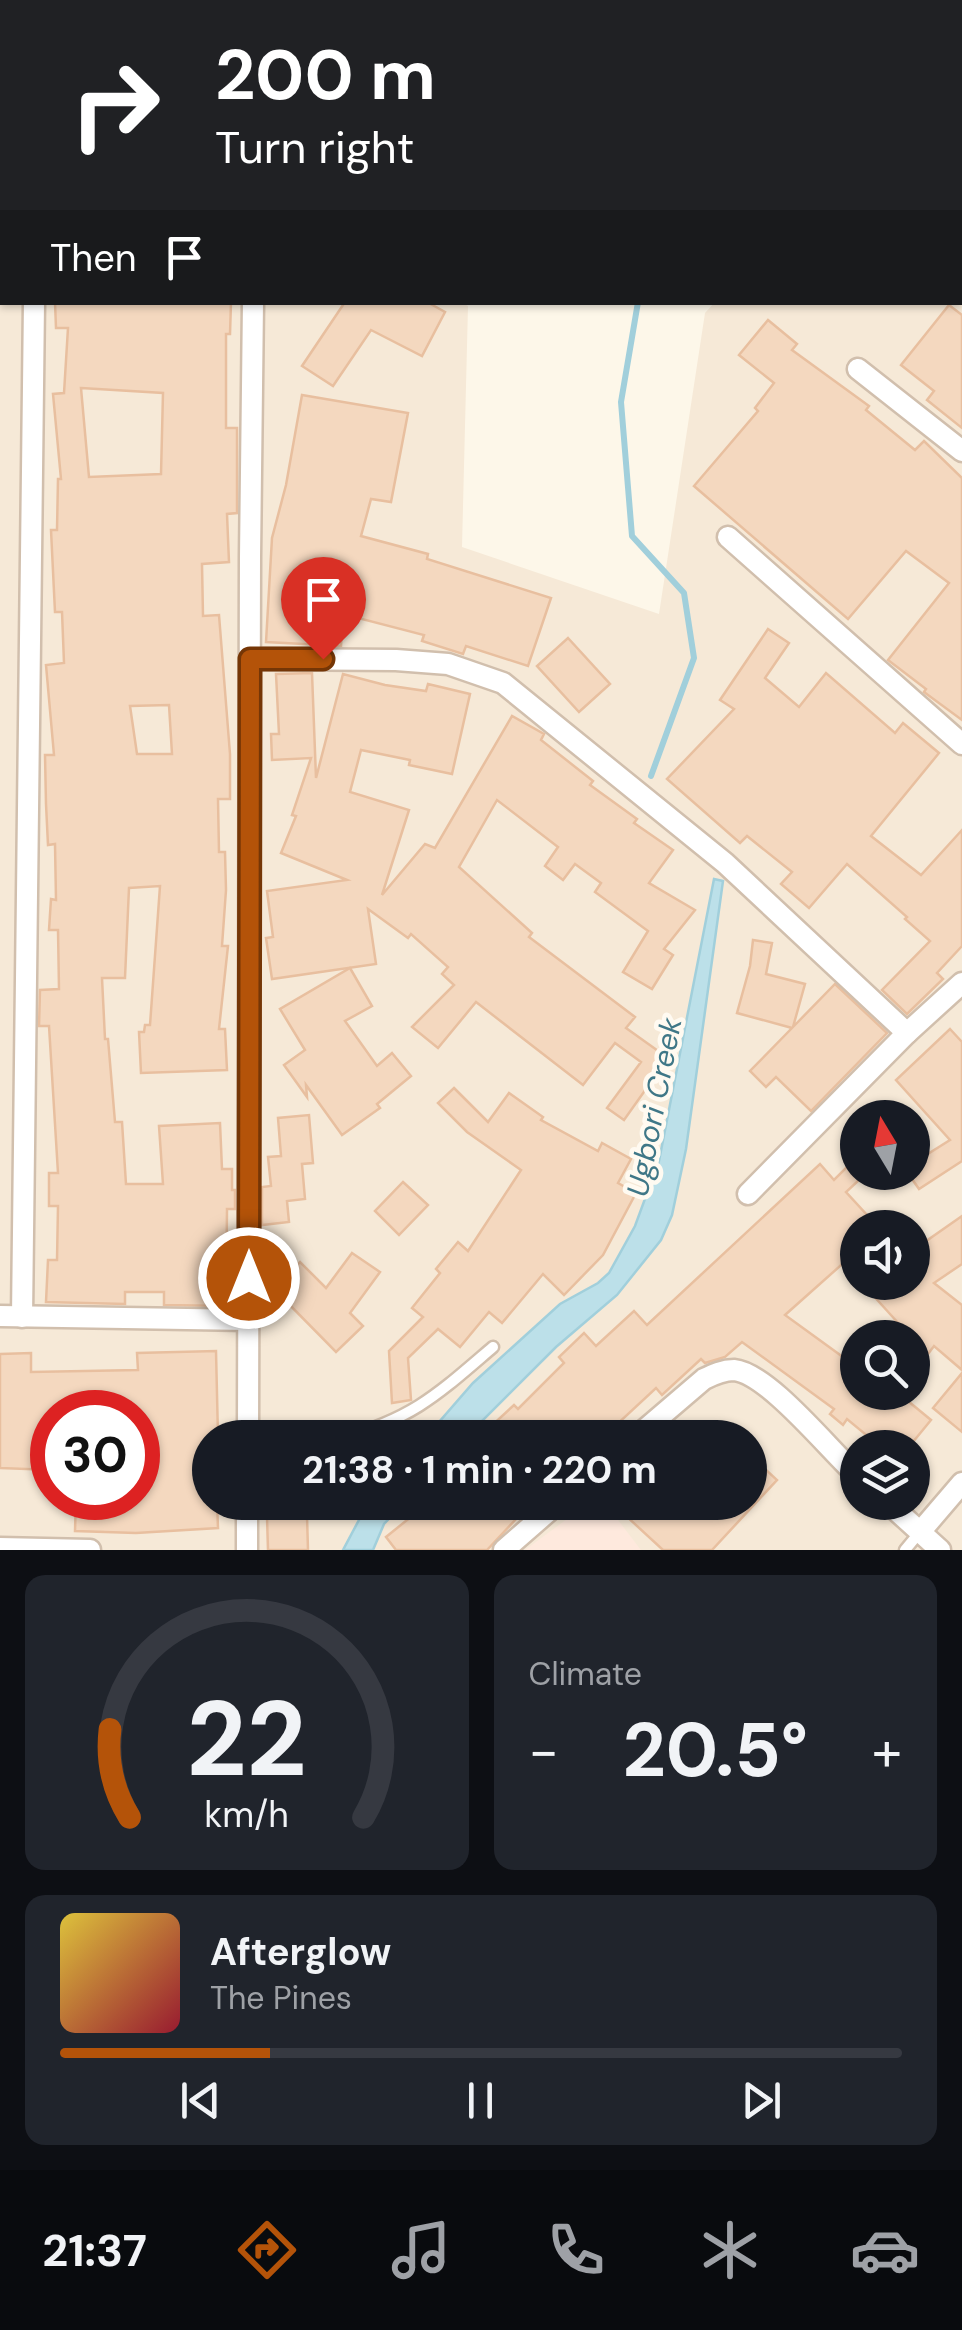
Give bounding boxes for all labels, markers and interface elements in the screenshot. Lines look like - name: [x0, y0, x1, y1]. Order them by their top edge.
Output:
- text: 200 m: [215, 30, 436, 121]
- icon: right: [50, 40, 180, 170]
- text: Turn right: [215, 118, 414, 177]
- icon: arrive: [157, 230, 212, 285]
- text: Then: [50, 233, 137, 283]
- pin: [281, 557, 366, 660]
- icon: arrive: [296, 572, 351, 627]
- water label: Ugbori Creek: [618, 1014, 691, 1200]
- north arrow: [840, 1100, 930, 1190]
- map controls: [840, 1100, 930, 1520]
- button: sound: [840, 1210, 930, 1300]
- position arrow: [197, 1226, 301, 1330]
- button: search: [840, 1320, 930, 1410]
- speed limit sign: 30: [30, 1390, 160, 1520]
- button: layers: [840, 1430, 930, 1520]
- text: 21:38 · 1 min · 220 m: [302, 1445, 657, 1495]
- text: Climate: [529, 1653, 642, 1695]
- text: 22: [187, 1672, 307, 1807]
- text: 20.5°: [622, 1702, 808, 1799]
- text: −: [529, 1715, 559, 1787]
- text: +: [872, 1715, 902, 1787]
- text: km/h: [205, 1792, 289, 1838]
- text: Afterglow: [210, 1927, 391, 1977]
- text: The Pines: [210, 1977, 352, 2019]
- icon: previous: [173, 2073, 228, 2128]
- icon: pause: [453, 2073, 508, 2128]
- icon: next: [734, 2073, 789, 2128]
- icon: directions: [232, 2215, 302, 2285]
- icon: music: [386, 2215, 456, 2285]
- icon: phone: [541, 2215, 611, 2285]
- icon: climate: [695, 2215, 765, 2285]
- icon: car: [850, 2215, 920, 2285]
- text: 21:37: [42, 2221, 147, 2280]

